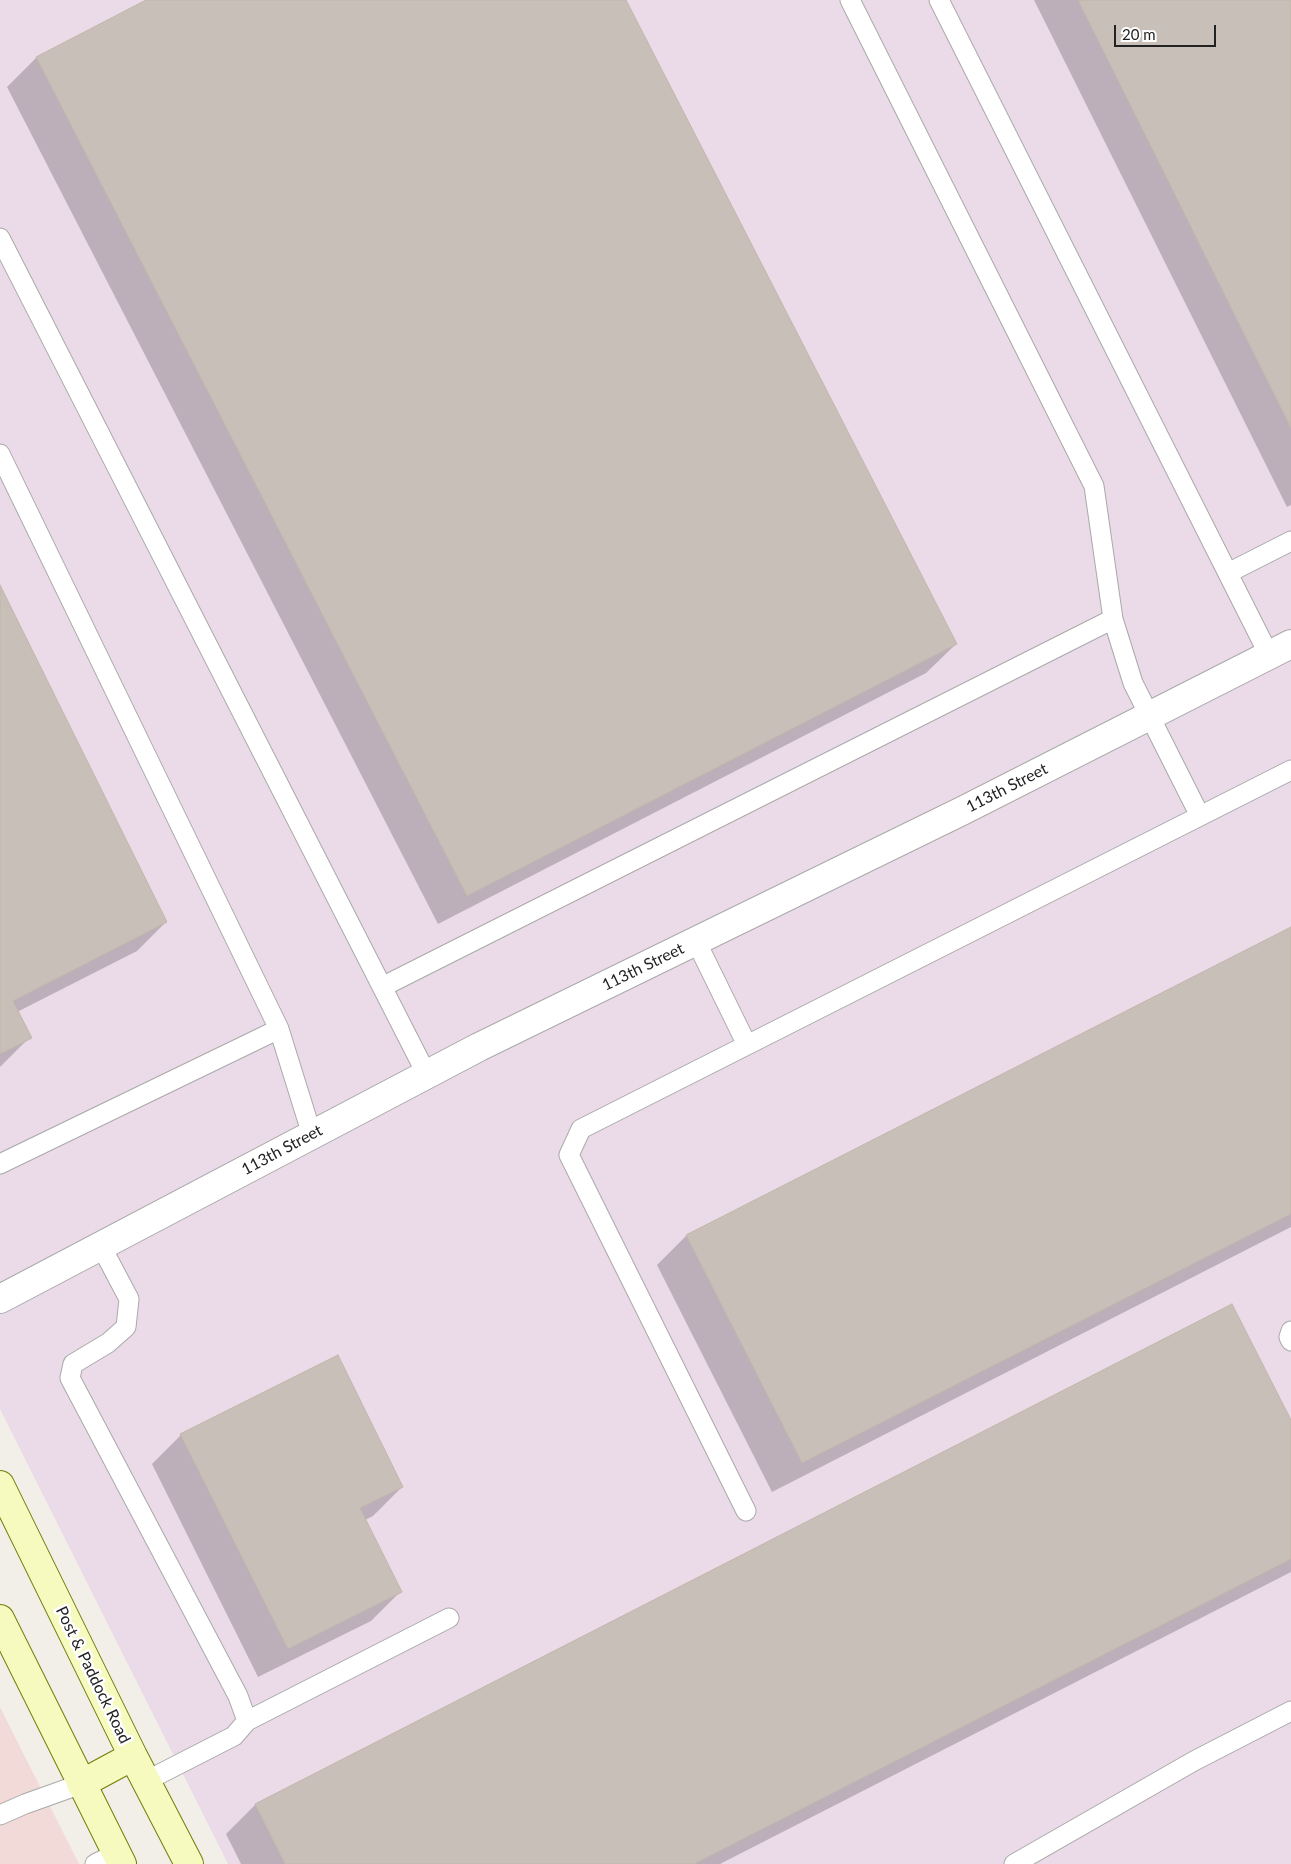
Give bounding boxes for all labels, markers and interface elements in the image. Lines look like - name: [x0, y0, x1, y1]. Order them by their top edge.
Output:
- scale bar: [1116, 15, 1218, 47]
- text: 20 m: [1122, 25, 1156, 43]
- street label: 113th Street: [963, 759, 1051, 817]
- street label: 113th Street: [599, 939, 687, 995]
- street label: 113th Street: [238, 1121, 326, 1179]
- street label: Post & Paddock Road: [51, 1603, 135, 1747]

